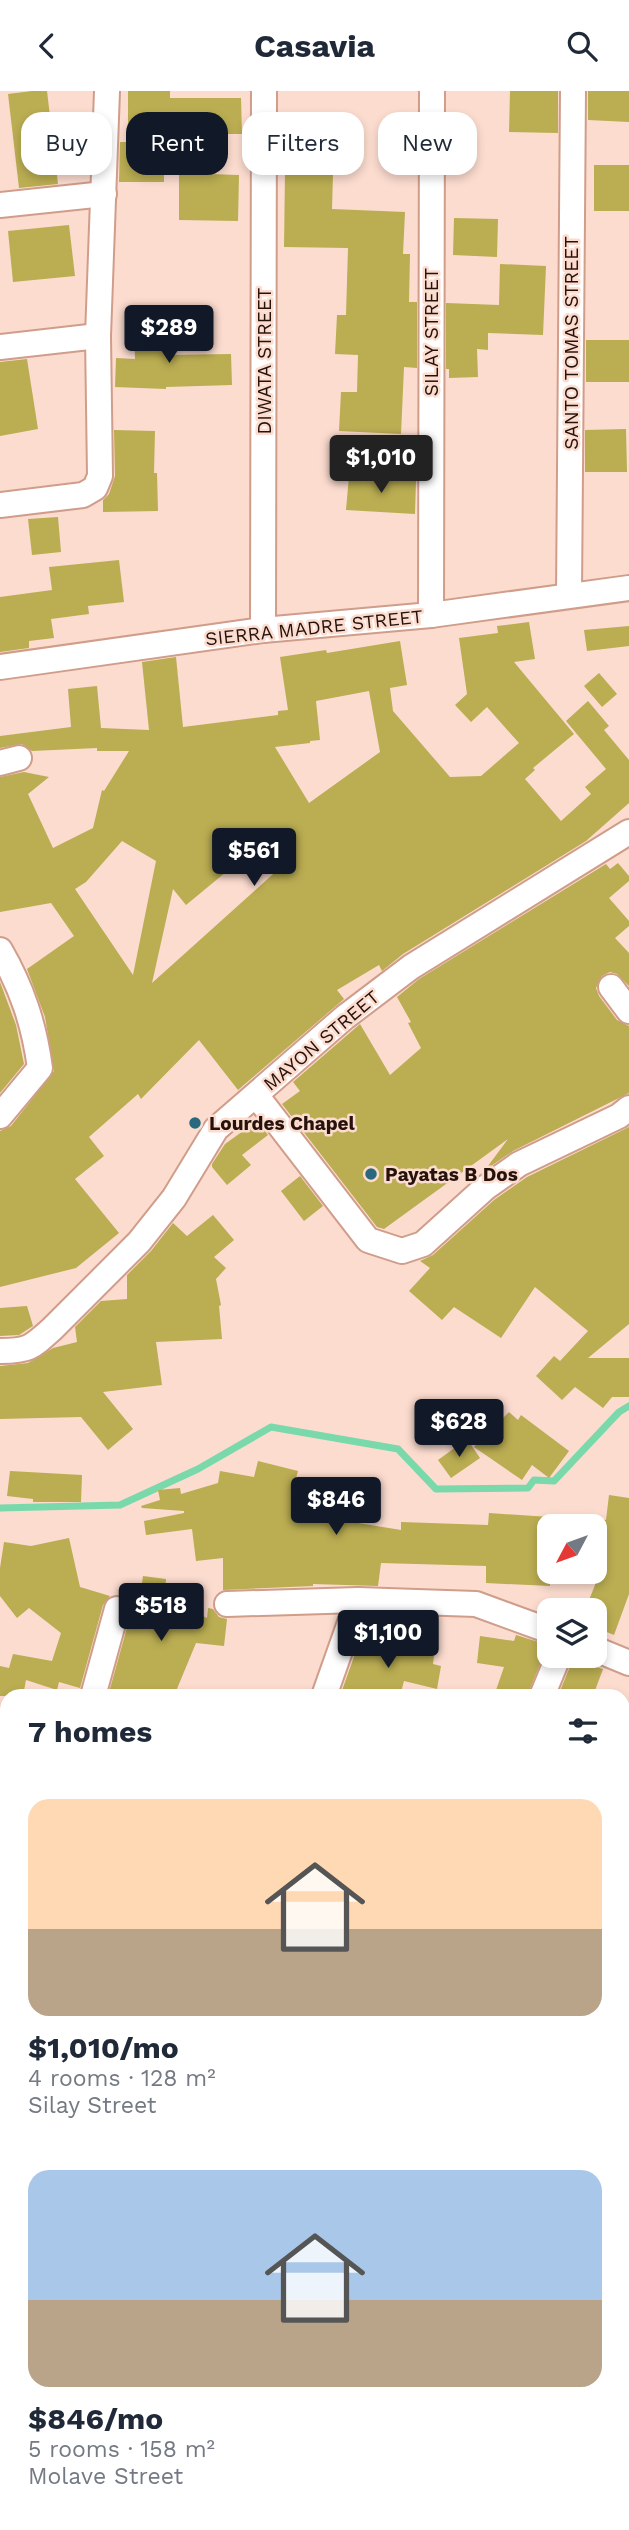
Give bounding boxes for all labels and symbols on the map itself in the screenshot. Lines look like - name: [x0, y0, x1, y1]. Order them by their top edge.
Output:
- street label: SANTO TOMAS STREET: [560, 236, 583, 450]
- street label: SILAY STREET: [420, 268, 443, 396]
- street label: DIWATA STREET: [253, 287, 276, 435]
- pin: $289: [128, 306, 210, 365]
- pin: $1,010: [324, 435, 438, 495]
- street label: SIERRA MADRE STREET: [204, 605, 424, 650]
- pin: $561: [213, 829, 295, 888]
- street label: MAYON STREET: [259, 985, 384, 1096]
- place label: Lourdes Chapel: [209, 1112, 356, 1135]
- marker: Lourdes Chapel: [187, 1115, 203, 1131]
- place label: Payatas B Dos: [385, 1163, 518, 1186]
- marker: Payatas B Dos: [363, 1166, 379, 1182]
- pin: $628: [418, 1399, 500, 1459]
- pin: $846: [295, 1477, 377, 1537]
- north arrow: [537, 1514, 607, 1584]
- pin: $518: [120, 1583, 202, 1643]
- pin: $1,100: [331, 1611, 445, 1670]

